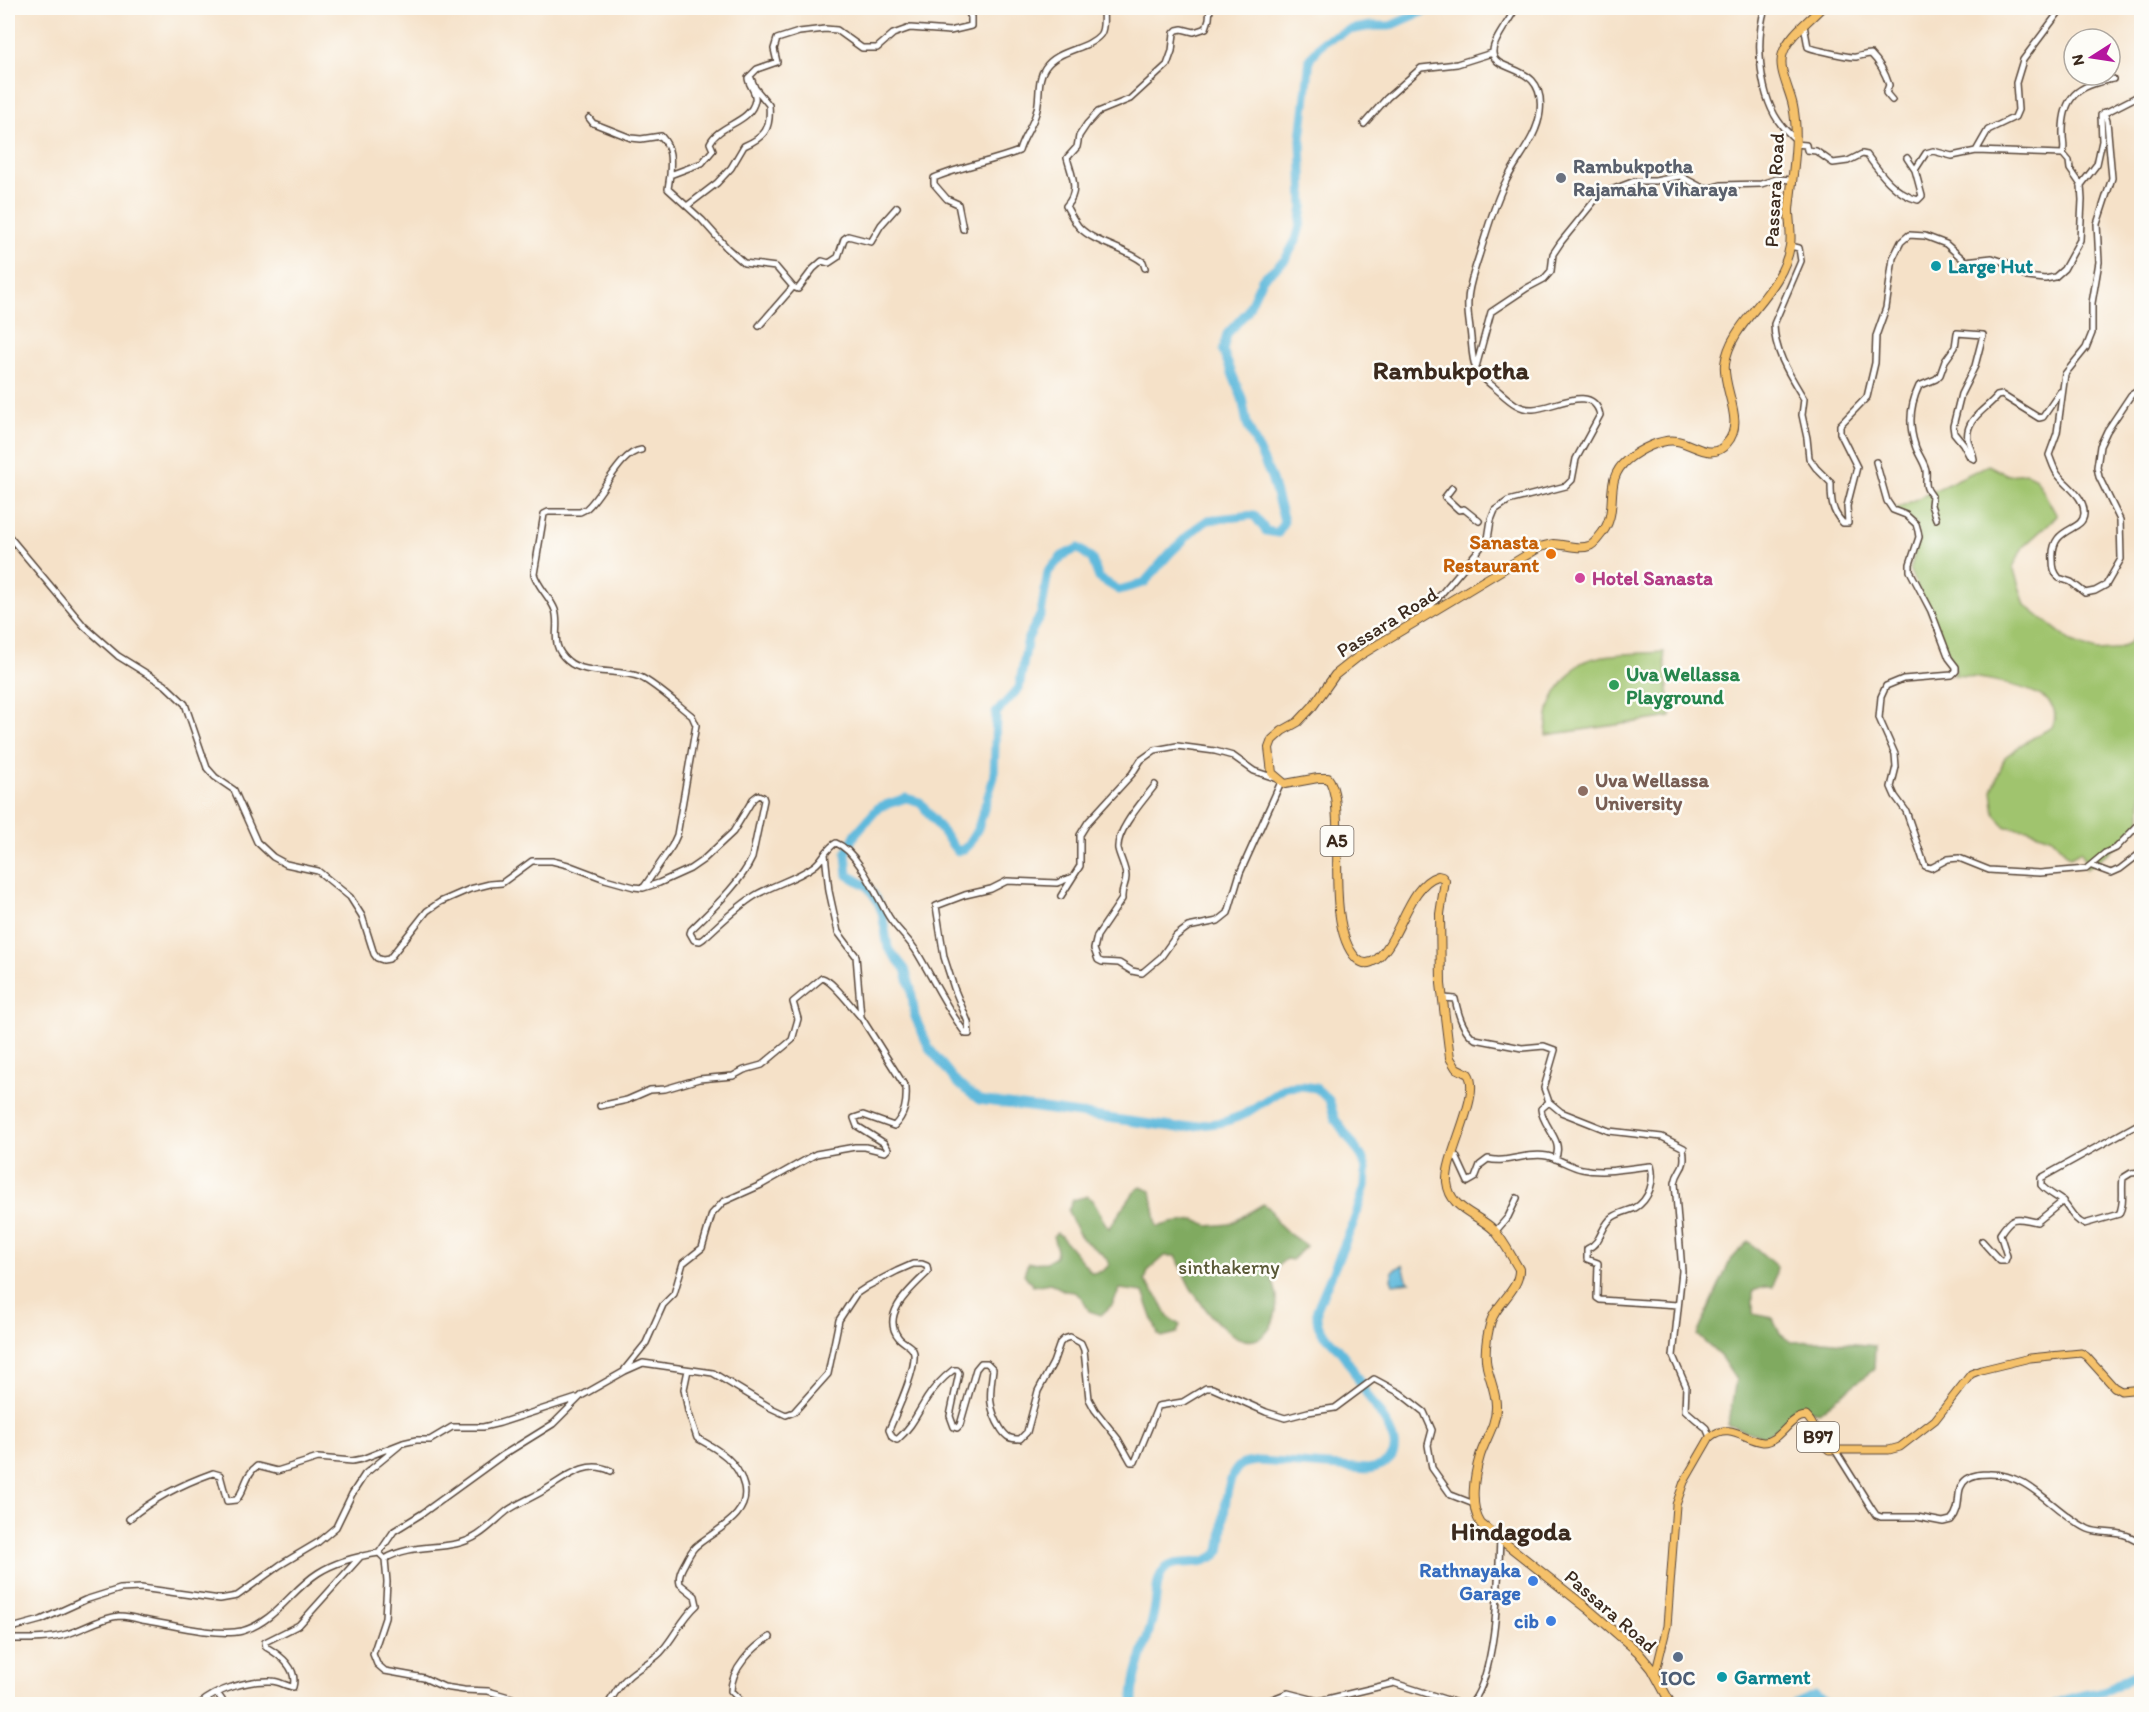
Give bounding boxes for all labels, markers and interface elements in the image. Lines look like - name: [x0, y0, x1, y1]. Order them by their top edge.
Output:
- north arrow: [2062, 27, 2122, 87]
- text: N: [2067, 53, 2088, 67]
- street label: Passara Road: [1759, 132, 1789, 248]
- place label: Rambukpotha Rajamaha Viharaya: [1573, 154, 1738, 202]
- marker: Rambukpotha Rajamaha Viharaya: [1554, 171, 1568, 185]
- place label: Large Hut: [1948, 254, 2034, 279]
- marker: Large Hut: [1929, 259, 1943, 273]
- district label: Rambukpotha: [1373, 354, 1530, 386]
- place label: Sanasta Restaurant: [1443, 530, 1540, 577]
- marker: Sanasta Restaurant: [1544, 547, 1558, 561]
- place label: Hotel Sanasta: [1592, 566, 1713, 590]
- marker: Hotel Sanasta: [1573, 571, 1587, 585]
- street label: Passara Road: [1332, 581, 1442, 663]
- place label: Uva Wellassa Playground: [1626, 662, 1740, 710]
- marker: Uva Wellassa Playground: [1607, 678, 1621, 692]
- place label: Uva Wellassa University: [1595, 768, 1709, 816]
- marker: Uva Wellassa University: [1576, 784, 1590, 798]
- road number: A5: [1320, 826, 1354, 856]
- park label: sinthakerny: [1178, 1255, 1280, 1279]
- road number: B97: [1797, 1422, 1839, 1452]
- district label: Hindagoda: [1451, 1515, 1572, 1547]
- place label: Rathnayaka Garage: [1419, 1558, 1522, 1606]
- street label: Passara Road: [1560, 1564, 1662, 1658]
- marker: Rathnayaka Garage: [1526, 1574, 1540, 1588]
- place label: cib: [1514, 1609, 1539, 1633]
- marker: cib: [1544, 1614, 1558, 1628]
- marker: IOC: [1671, 1650, 1685, 1664]
- place label: Garment: [1734, 1665, 1811, 1689]
- place label: IOC: [1661, 1666, 1696, 1690]
- marker: Garment: [1715, 1670, 1729, 1684]

